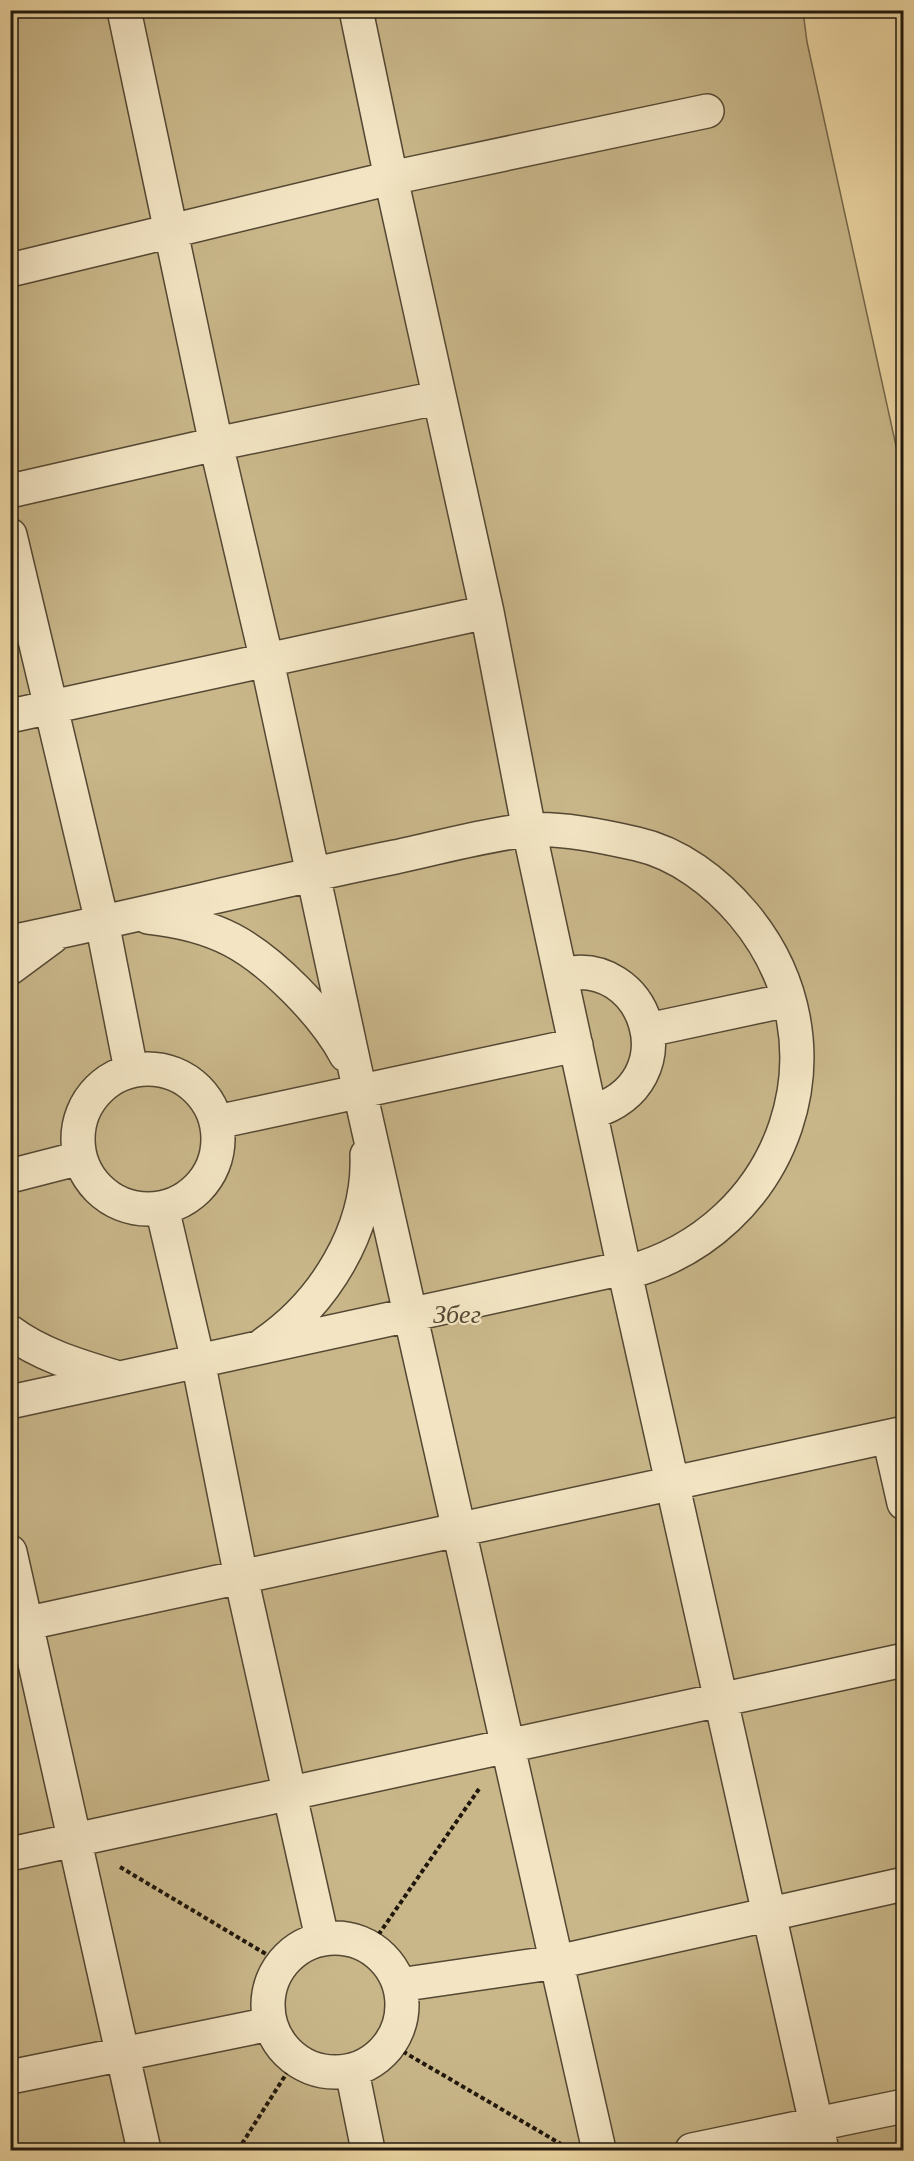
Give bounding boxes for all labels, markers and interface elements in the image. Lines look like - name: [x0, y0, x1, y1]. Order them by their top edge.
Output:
- park label: Збег: [433, 1298, 481, 1335]

